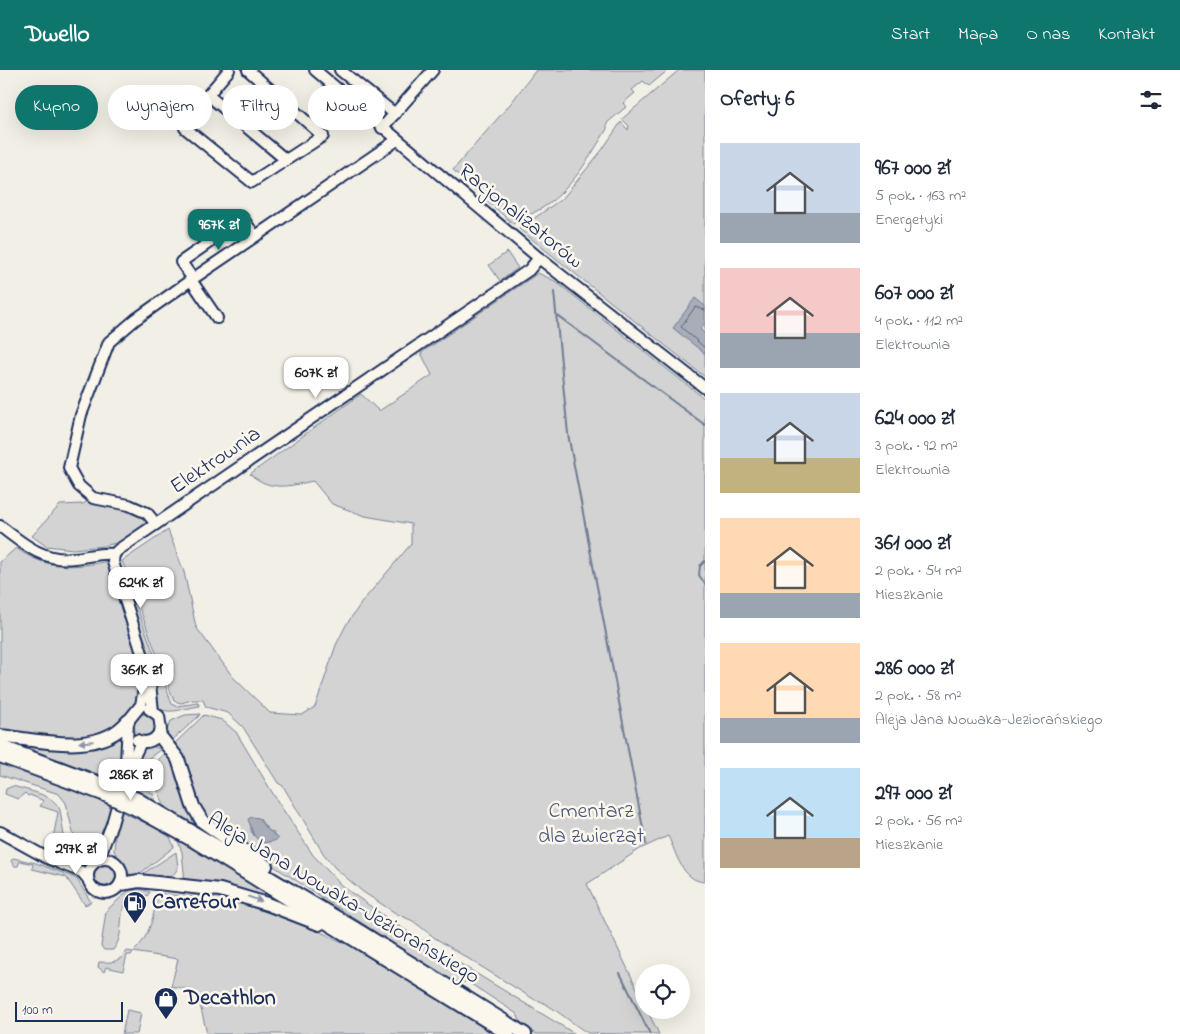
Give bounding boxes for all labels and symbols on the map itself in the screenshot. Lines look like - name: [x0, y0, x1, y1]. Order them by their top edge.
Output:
- street label: Racjonalizatorów: [451, 157, 589, 277]
- pin: 967K zł: [173, 208, 265, 251]
- pin: 607K zł: [270, 356, 362, 399]
- street label: Elektrownia: [164, 419, 268, 503]
- pin: 624K zł: [95, 566, 187, 609]
- pin: 361K zł: [96, 654, 188, 696]
- one-way arrow: [78, 738, 94, 746]
- pin: 286K zł: [85, 758, 177, 801]
- park label: Cmentarz dla zwierząt: [538, 796, 645, 853]
- street label: Aleja Jana Nowaka-Jeziorańskiego: [200, 805, 485, 994]
- pin: 297K zł: [30, 832, 122, 875]
- place label: Carrefour: [152, 887, 240, 919]
- fuel station icon: Carrefour: [122, 890, 148, 924]
- one-way arrow: [247, 896, 262, 904]
- place label: Decathlon: [183, 983, 276, 1015]
- shop icon: Decathlon: [153, 986, 179, 1020]
- scale bar: [15, 999, 122, 1022]

